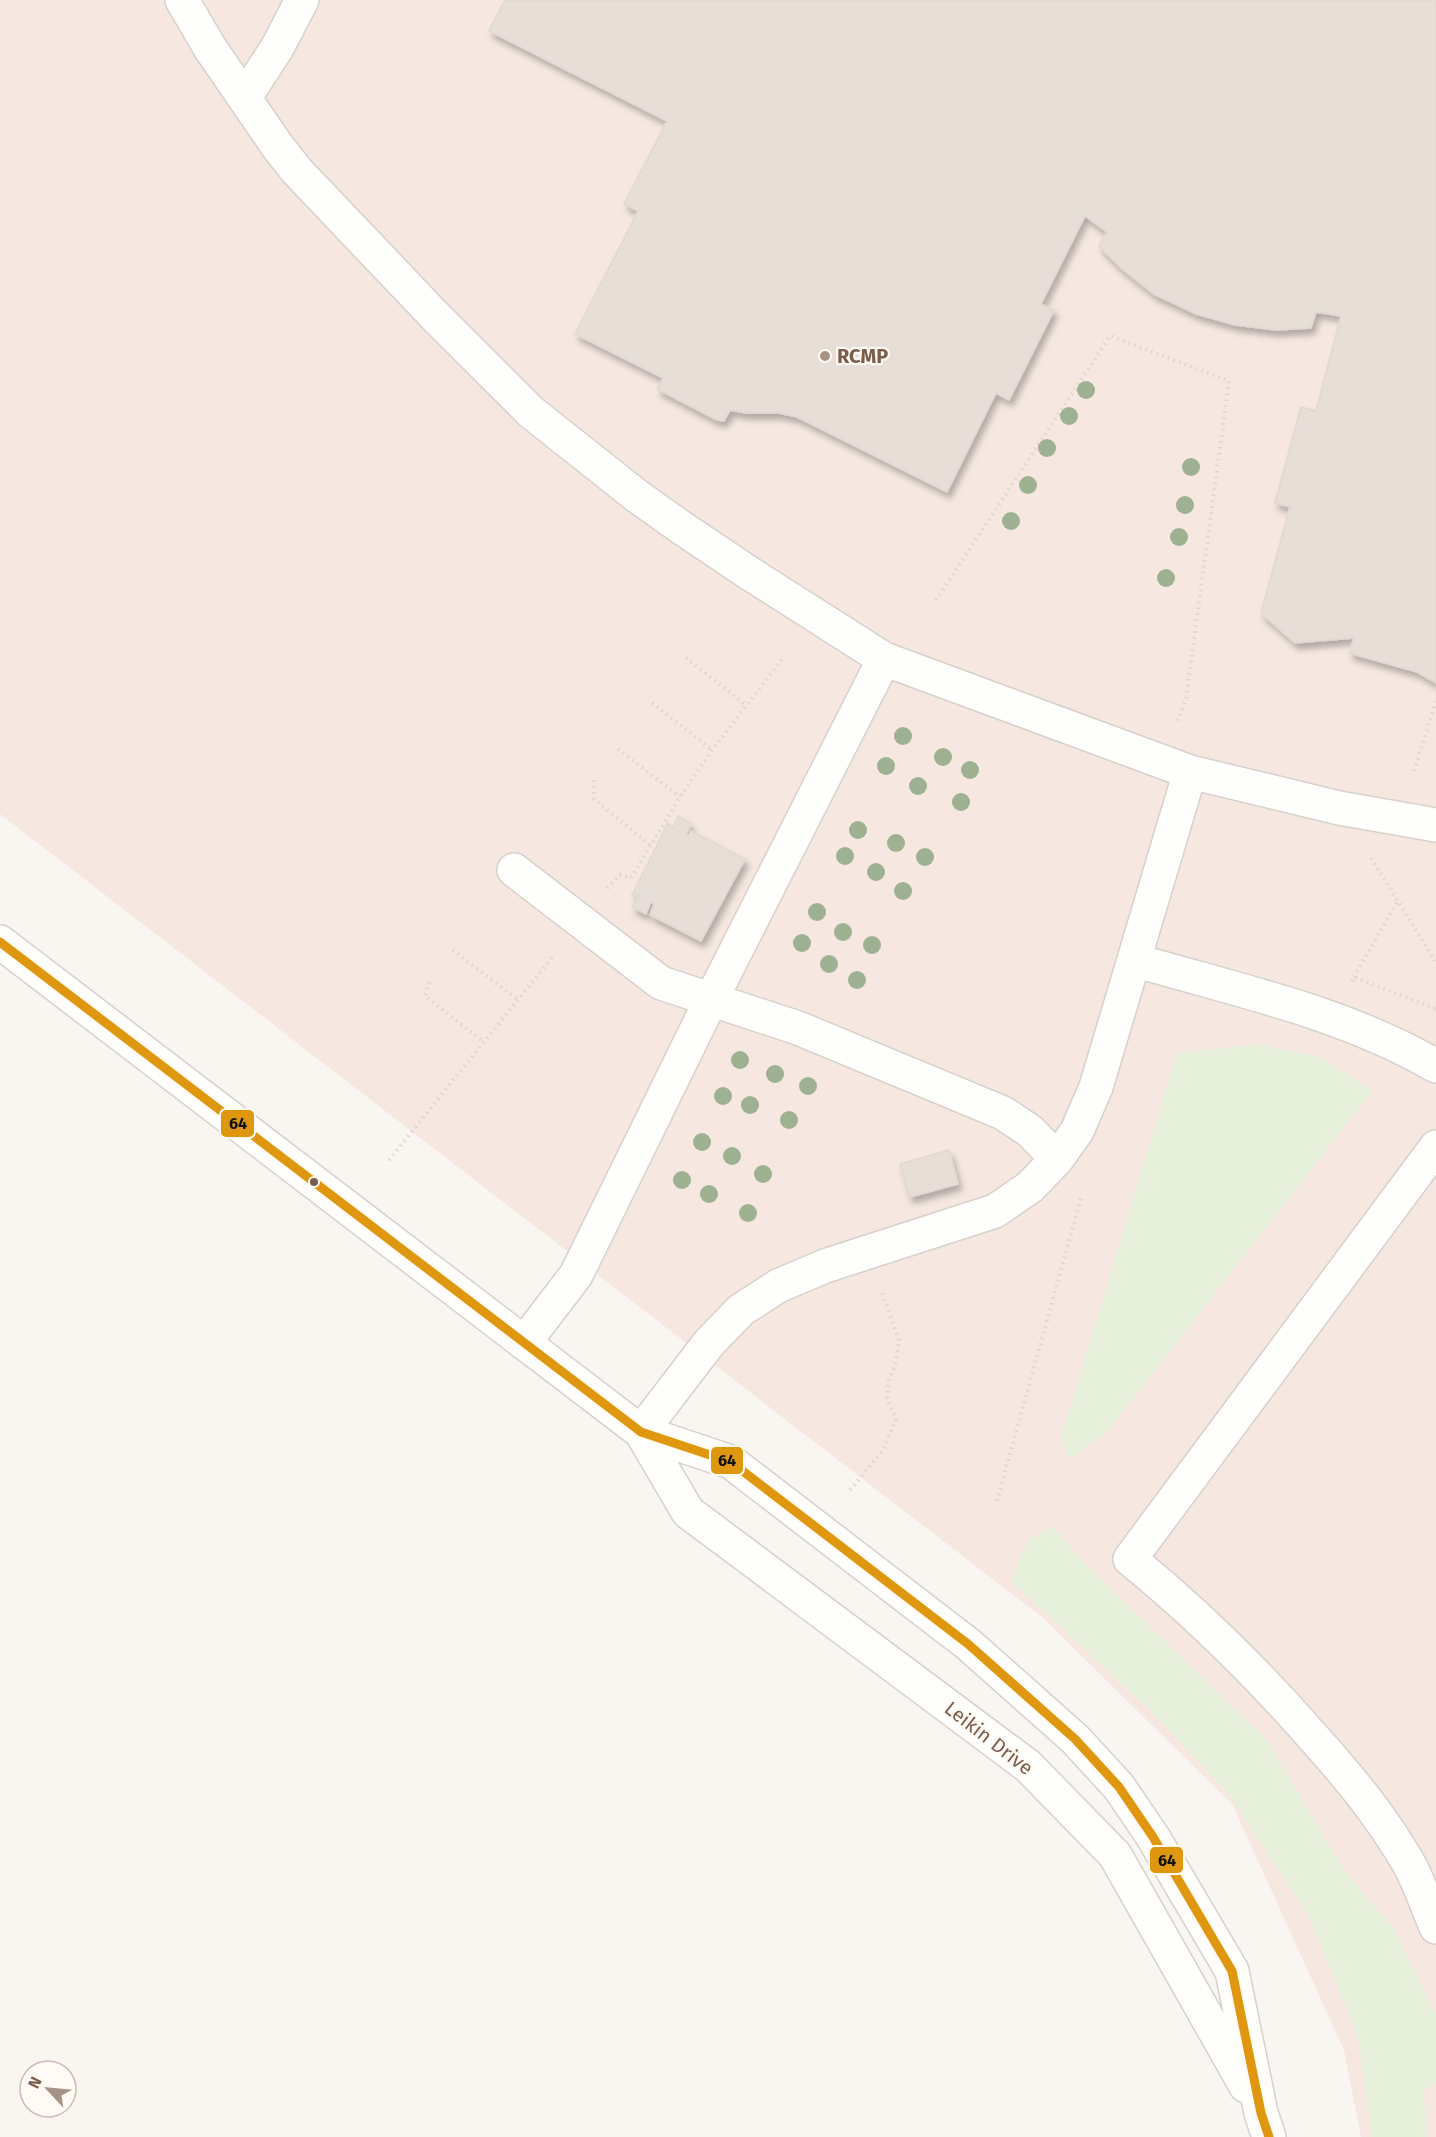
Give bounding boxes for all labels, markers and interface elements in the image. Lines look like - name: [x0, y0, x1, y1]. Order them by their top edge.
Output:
- place label: RCMP: [837, 344, 888, 368]
- marker: RCMP: [818, 349, 832, 363]
- line badge: 64: [220, 1109, 255, 1138]
- text: 64: [229, 1114, 247, 1133]
- unlabelled marker: [308, 1176, 320, 1188]
- line badge: 64: [710, 1446, 744, 1475]
- text: 64: [718, 1451, 736, 1470]
- street label: Leikin Drive: [940, 1696, 1038, 1780]
- line badge: 64: [1149, 1846, 1184, 1874]
- text: 64: [1158, 1851, 1176, 1870]
- north arrow: [18, 2059, 78, 2119]
- text: N: [24, 2074, 46, 2092]

